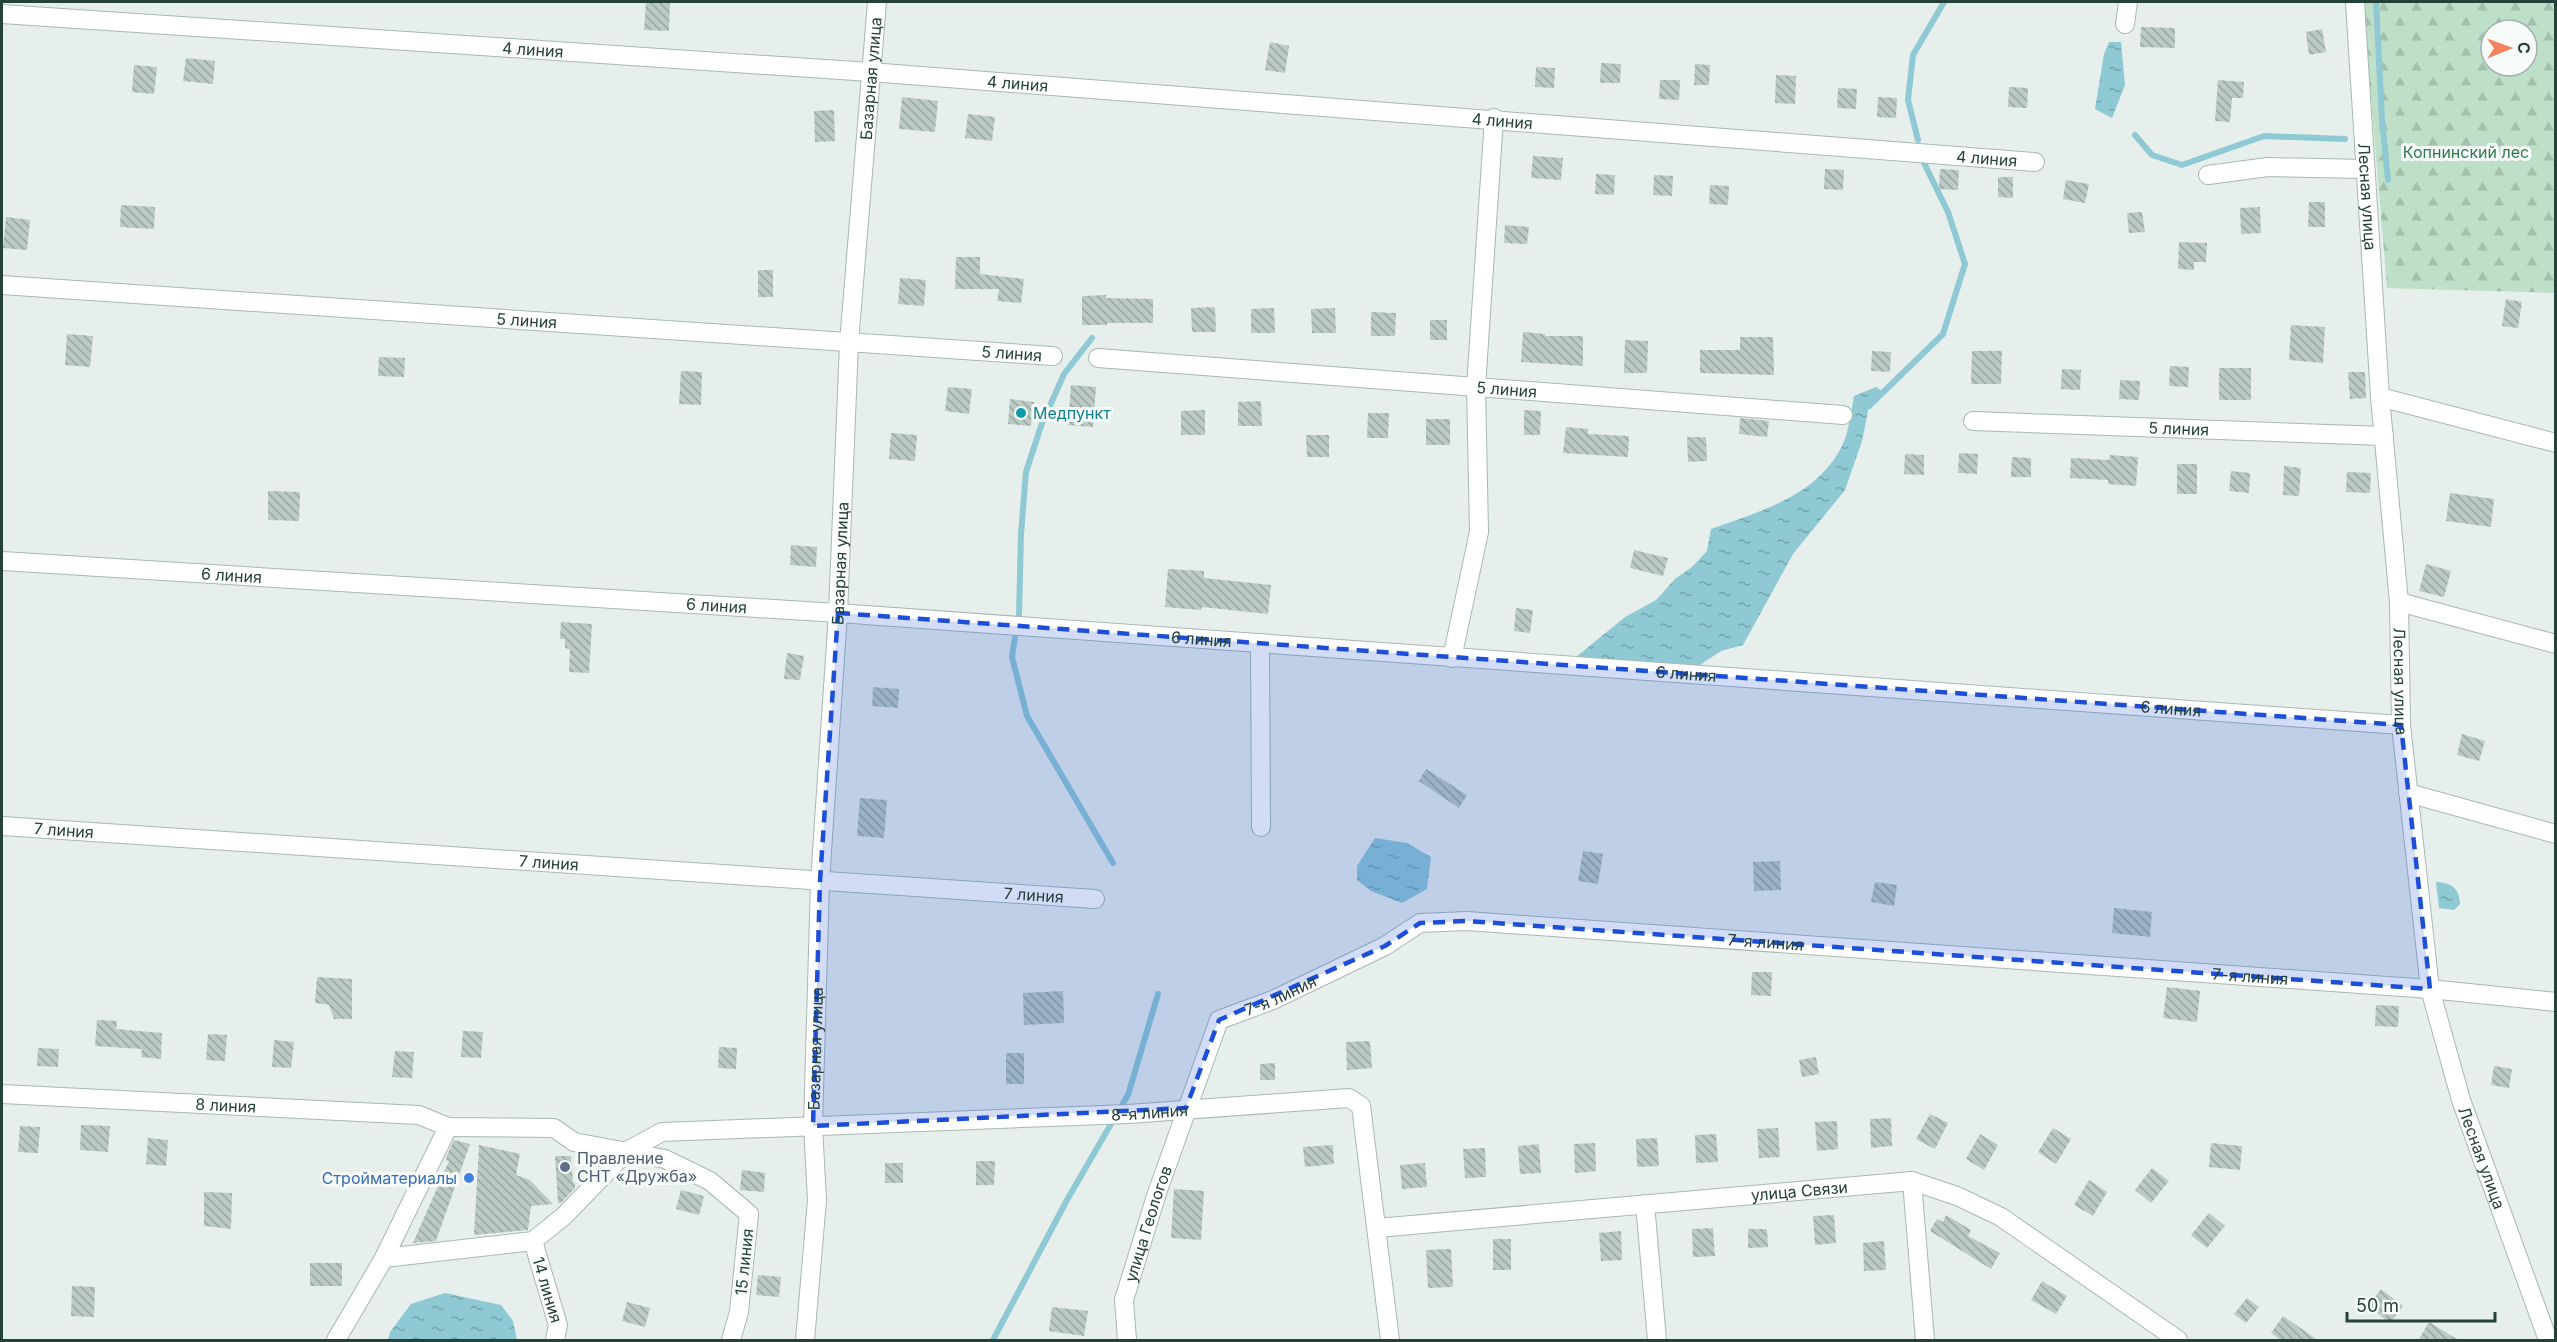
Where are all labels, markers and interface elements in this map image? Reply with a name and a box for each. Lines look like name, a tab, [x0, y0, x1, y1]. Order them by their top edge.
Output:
street label: Базарная улица	[856, 16, 886, 141]
north arrow	[2479, 18, 2539, 78]
street label: 4 линия	[502, 37, 564, 61]
text: С	[2514, 42, 2534, 54]
street label: 4 линия	[986, 71, 1049, 96]
street label: 4 линия	[1471, 109, 1534, 133]
street label: Лесная улица	[2354, 142, 2381, 251]
park label: Копнинский лес	[2403, 142, 2529, 162]
street label: 4 линия	[1955, 146, 2018, 171]
street label: 5 линия	[496, 308, 558, 332]
street label: 5 линия	[981, 341, 1043, 365]
street label: 5 линия	[1476, 377, 1538, 402]
place label: Медпункт	[1033, 403, 1111, 423]
marker: Медпункт	[1014, 406, 1028, 420]
street label: 5 линия	[2148, 417, 2210, 440]
street label: Базарная улица	[827, 501, 853, 626]
street label: 6 линия	[201, 563, 263, 587]
street label: 6 линия	[686, 594, 748, 617]
street label: 6 линия	[1170, 627, 1233, 651]
street label: Лесная улица	[2389, 627, 2412, 736]
street label: 6 линия	[1655, 662, 1717, 686]
street label: 6 линия	[2140, 696, 2202, 721]
street label: 7 линия	[33, 818, 94, 842]
street label: 7 линия	[518, 851, 579, 874]
street label: 7 линия	[1003, 883, 1064, 907]
street label: 7-я линия	[1727, 929, 1804, 955]
street label: 7-я линия	[2212, 964, 2289, 989]
street label: 7-я линия	[1242, 971, 1319, 1020]
street label: Базарная улица	[803, 987, 827, 1111]
street label: 8 линия	[195, 1094, 257, 1117]
street label: 8-я линия	[1111, 1100, 1189, 1125]
street label: Лесная улица	[2454, 1104, 2510, 1212]
place label: Правление СНТ «Дружба»	[577, 1148, 697, 1186]
marker: Правление СНТ «Дружба»	[558, 1160, 572, 1174]
street label: улица Геологов	[1120, 1163, 1176, 1284]
place label: Стройматериалы	[322, 1168, 457, 1188]
marker: Стройматериалы	[462, 1171, 476, 1185]
street label: улица Связи	[1750, 1177, 1849, 1205]
street label: 15 линия	[731, 1228, 757, 1296]
street label: 14 линия	[528, 1255, 567, 1325]
scale bar	[2347, 1285, 2496, 1323]
text: 50 m	[2356, 1295, 2399, 1316]

